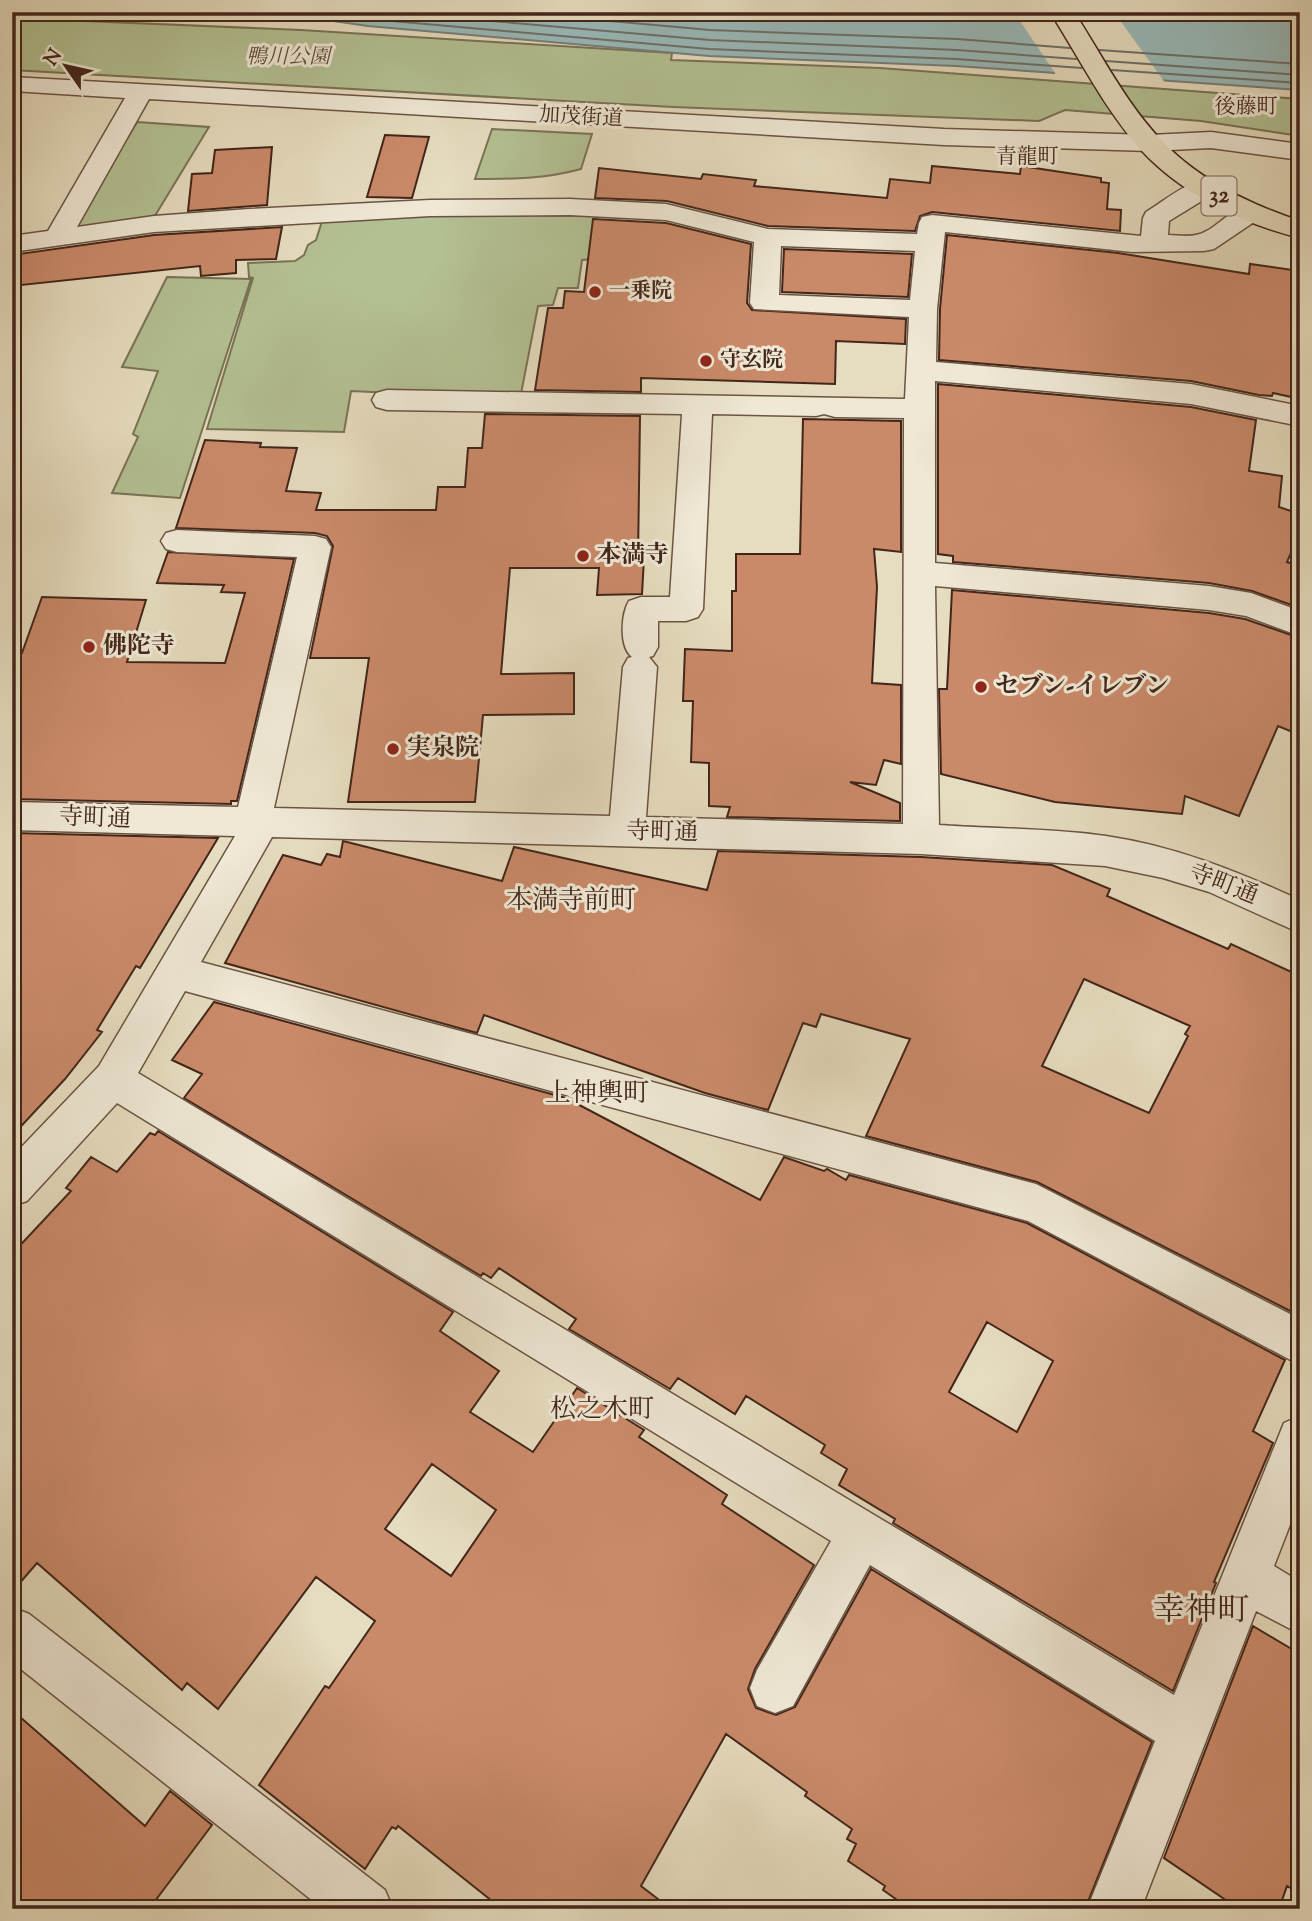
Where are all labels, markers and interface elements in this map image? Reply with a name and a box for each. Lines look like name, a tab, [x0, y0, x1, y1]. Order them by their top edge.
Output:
north arrow	[32, 32, 102, 102]
park label: 鴨川公園	[246, 43, 333, 73]
text: N	[39, 44, 69, 72]
district label: 後藤町	[1215, 93, 1278, 123]
street label: 加茂街道	[538, 101, 624, 135]
district label: 青龍町	[996, 143, 1059, 173]
road number: 32	[1202, 176, 1236, 216]
place label: 一乗院	[609, 277, 672, 307]
marker: 一乗院	[587, 284, 603, 300]
place label: 守玄院	[720, 346, 783, 376]
marker: 守玄院	[698, 353, 714, 369]
place label: 本満寺	[597, 539, 669, 573]
marker: 本満寺	[575, 548, 591, 564]
place label: 佛陀寺	[103, 630, 175, 664]
marker: 佛陀寺	[81, 639, 97, 655]
place label: セブン-イレブン	[995, 670, 1169, 704]
marker: セブン-イレブン	[973, 679, 989, 695]
place label: 実泉院	[407, 732, 479, 766]
marker: 実泉院	[385, 741, 401, 757]
street label: 寺町通	[58, 801, 132, 837]
street label: 寺町通	[626, 815, 698, 851]
street label: 寺町通	[1183, 856, 1263, 914]
district label: 本満寺前町	[506, 883, 636, 920]
district label: 上神輿町	[545, 1076, 649, 1113]
district label: 松之木町	[550, 1392, 654, 1429]
district label: 幸神町	[1153, 1589, 1249, 1635]

